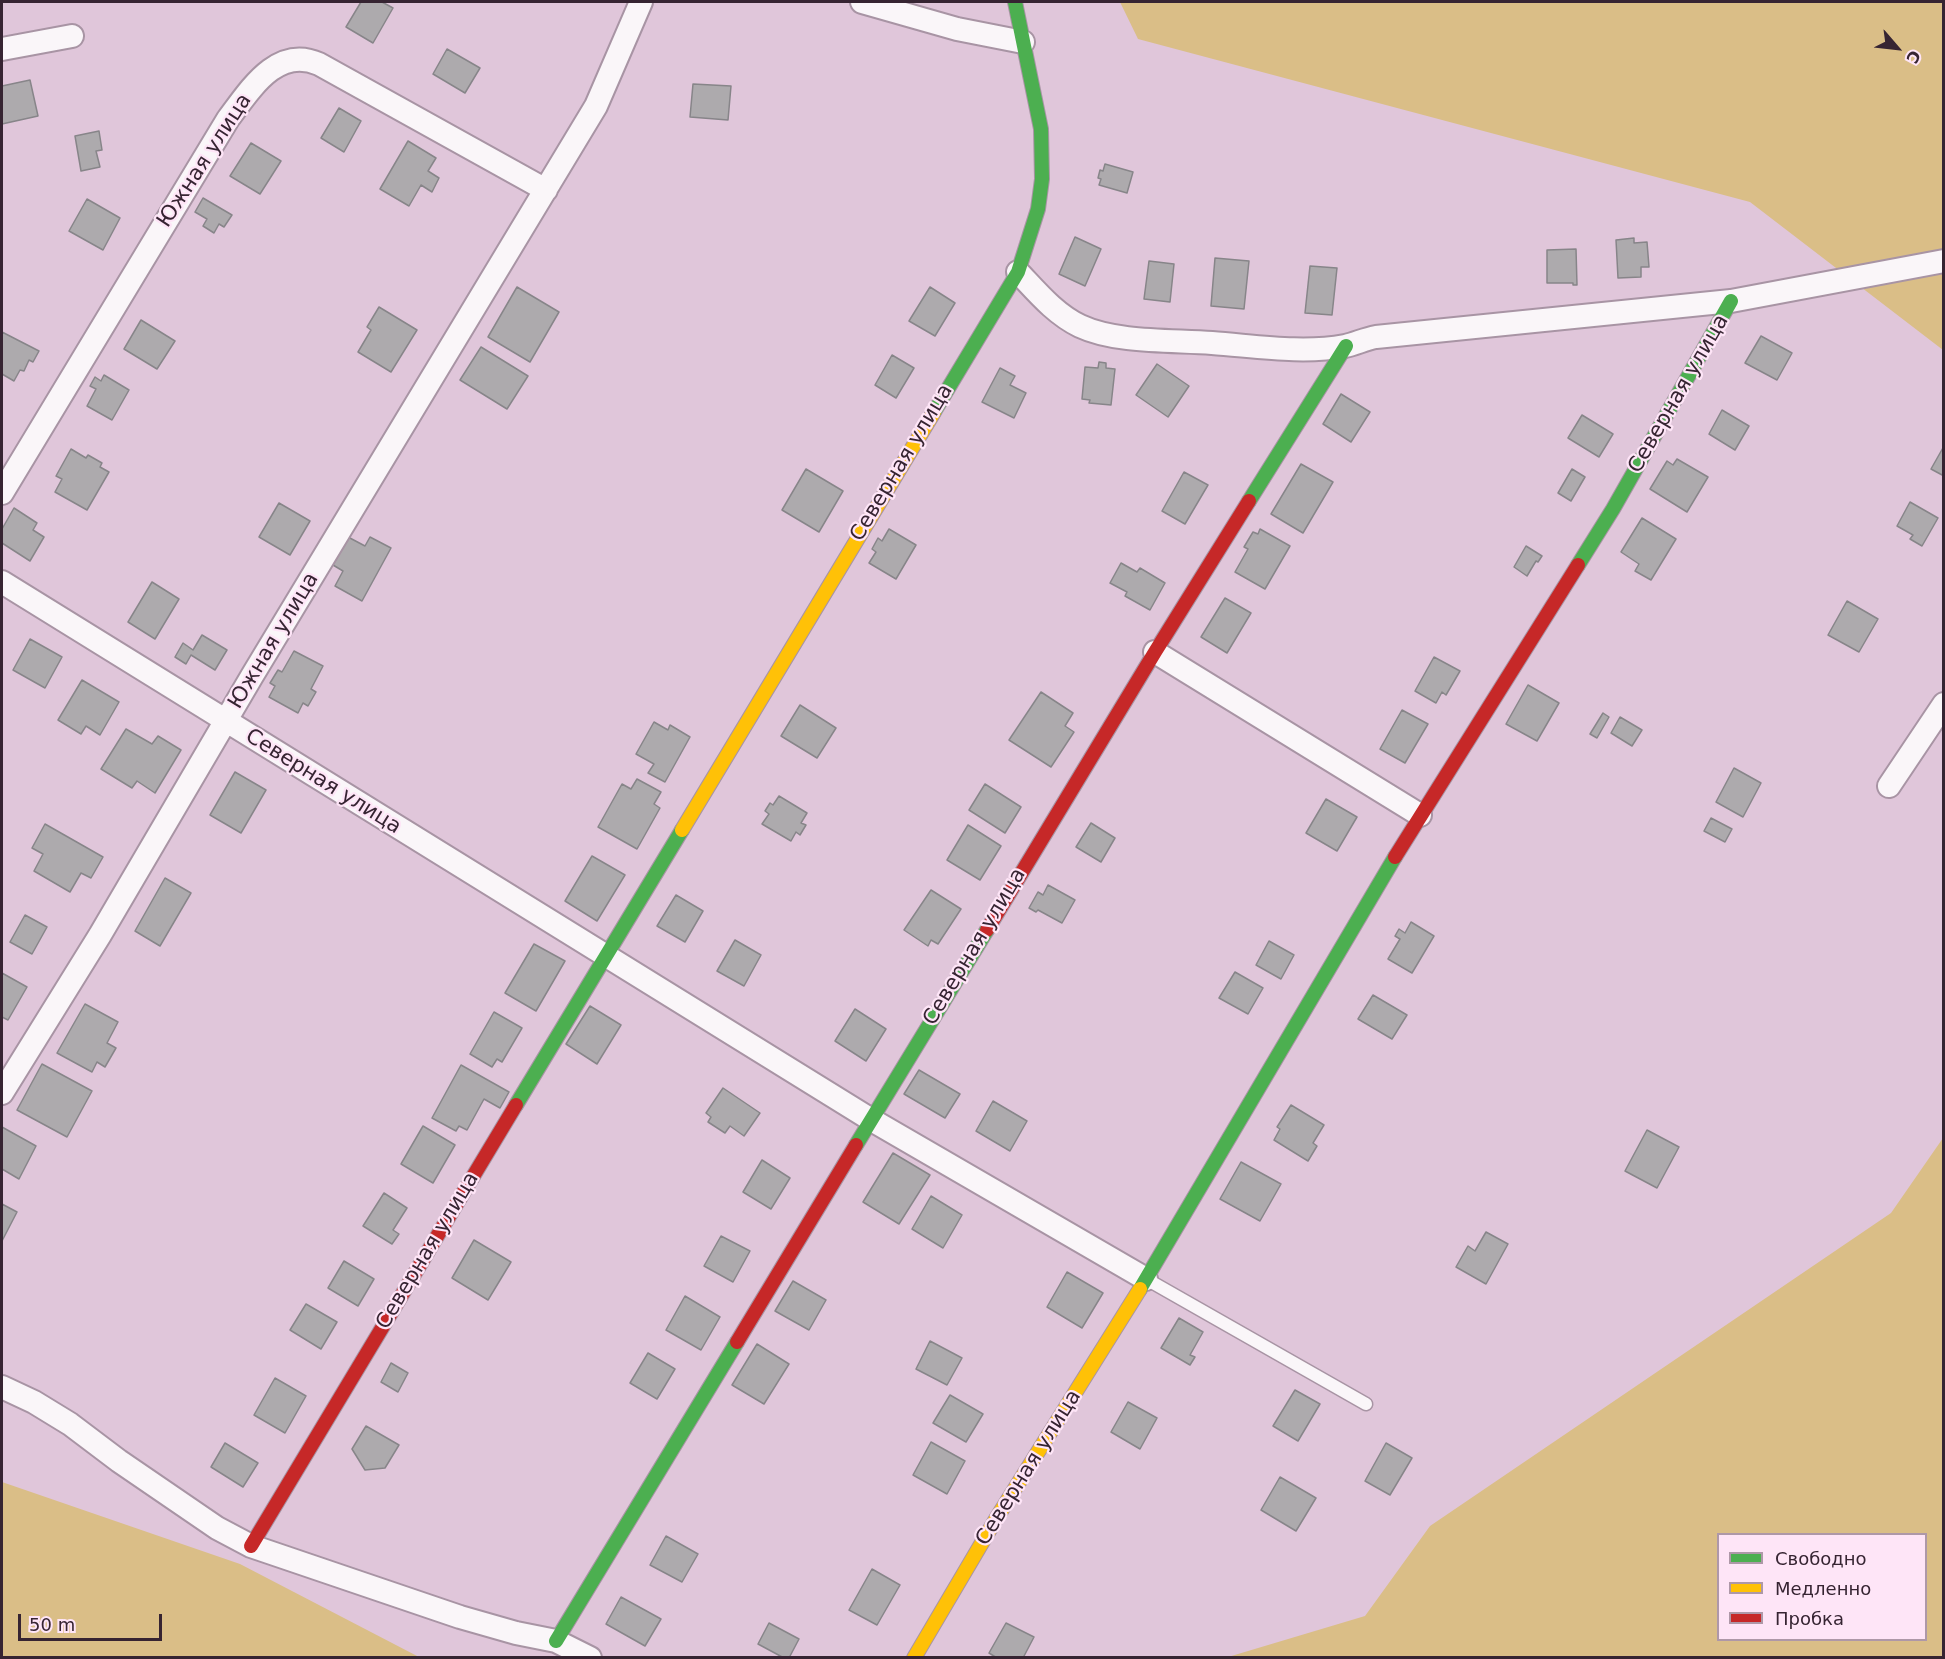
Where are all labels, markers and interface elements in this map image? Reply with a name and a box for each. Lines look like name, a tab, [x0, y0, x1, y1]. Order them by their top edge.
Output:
north arrow	[1867, 18, 1927, 78]
text: С	[1902, 47, 1924, 66]
street label: Южная улица	[152, 89, 258, 233]
street label: Северная улица	[1623, 310, 1735, 478]
street label: Северная улица	[845, 380, 959, 546]
street label: Южная улица	[224, 568, 324, 714]
street label: Северная улица	[241, 724, 405, 840]
street label: Северная улица	[918, 864, 1032, 1030]
street label: Северная улица	[371, 1168, 485, 1334]
street label: Северная улица	[971, 1386, 1087, 1550]
legend	[1717, 1533, 1927, 1641]
text: Свободно	[1775, 1548, 1867, 1569]
text: Медленно	[1775, 1578, 1871, 1599]
scale bar	[21, 1602, 165, 1640]
text: Пробка	[1775, 1608, 1844, 1629]
text: 50 m	[29, 1614, 75, 1635]

